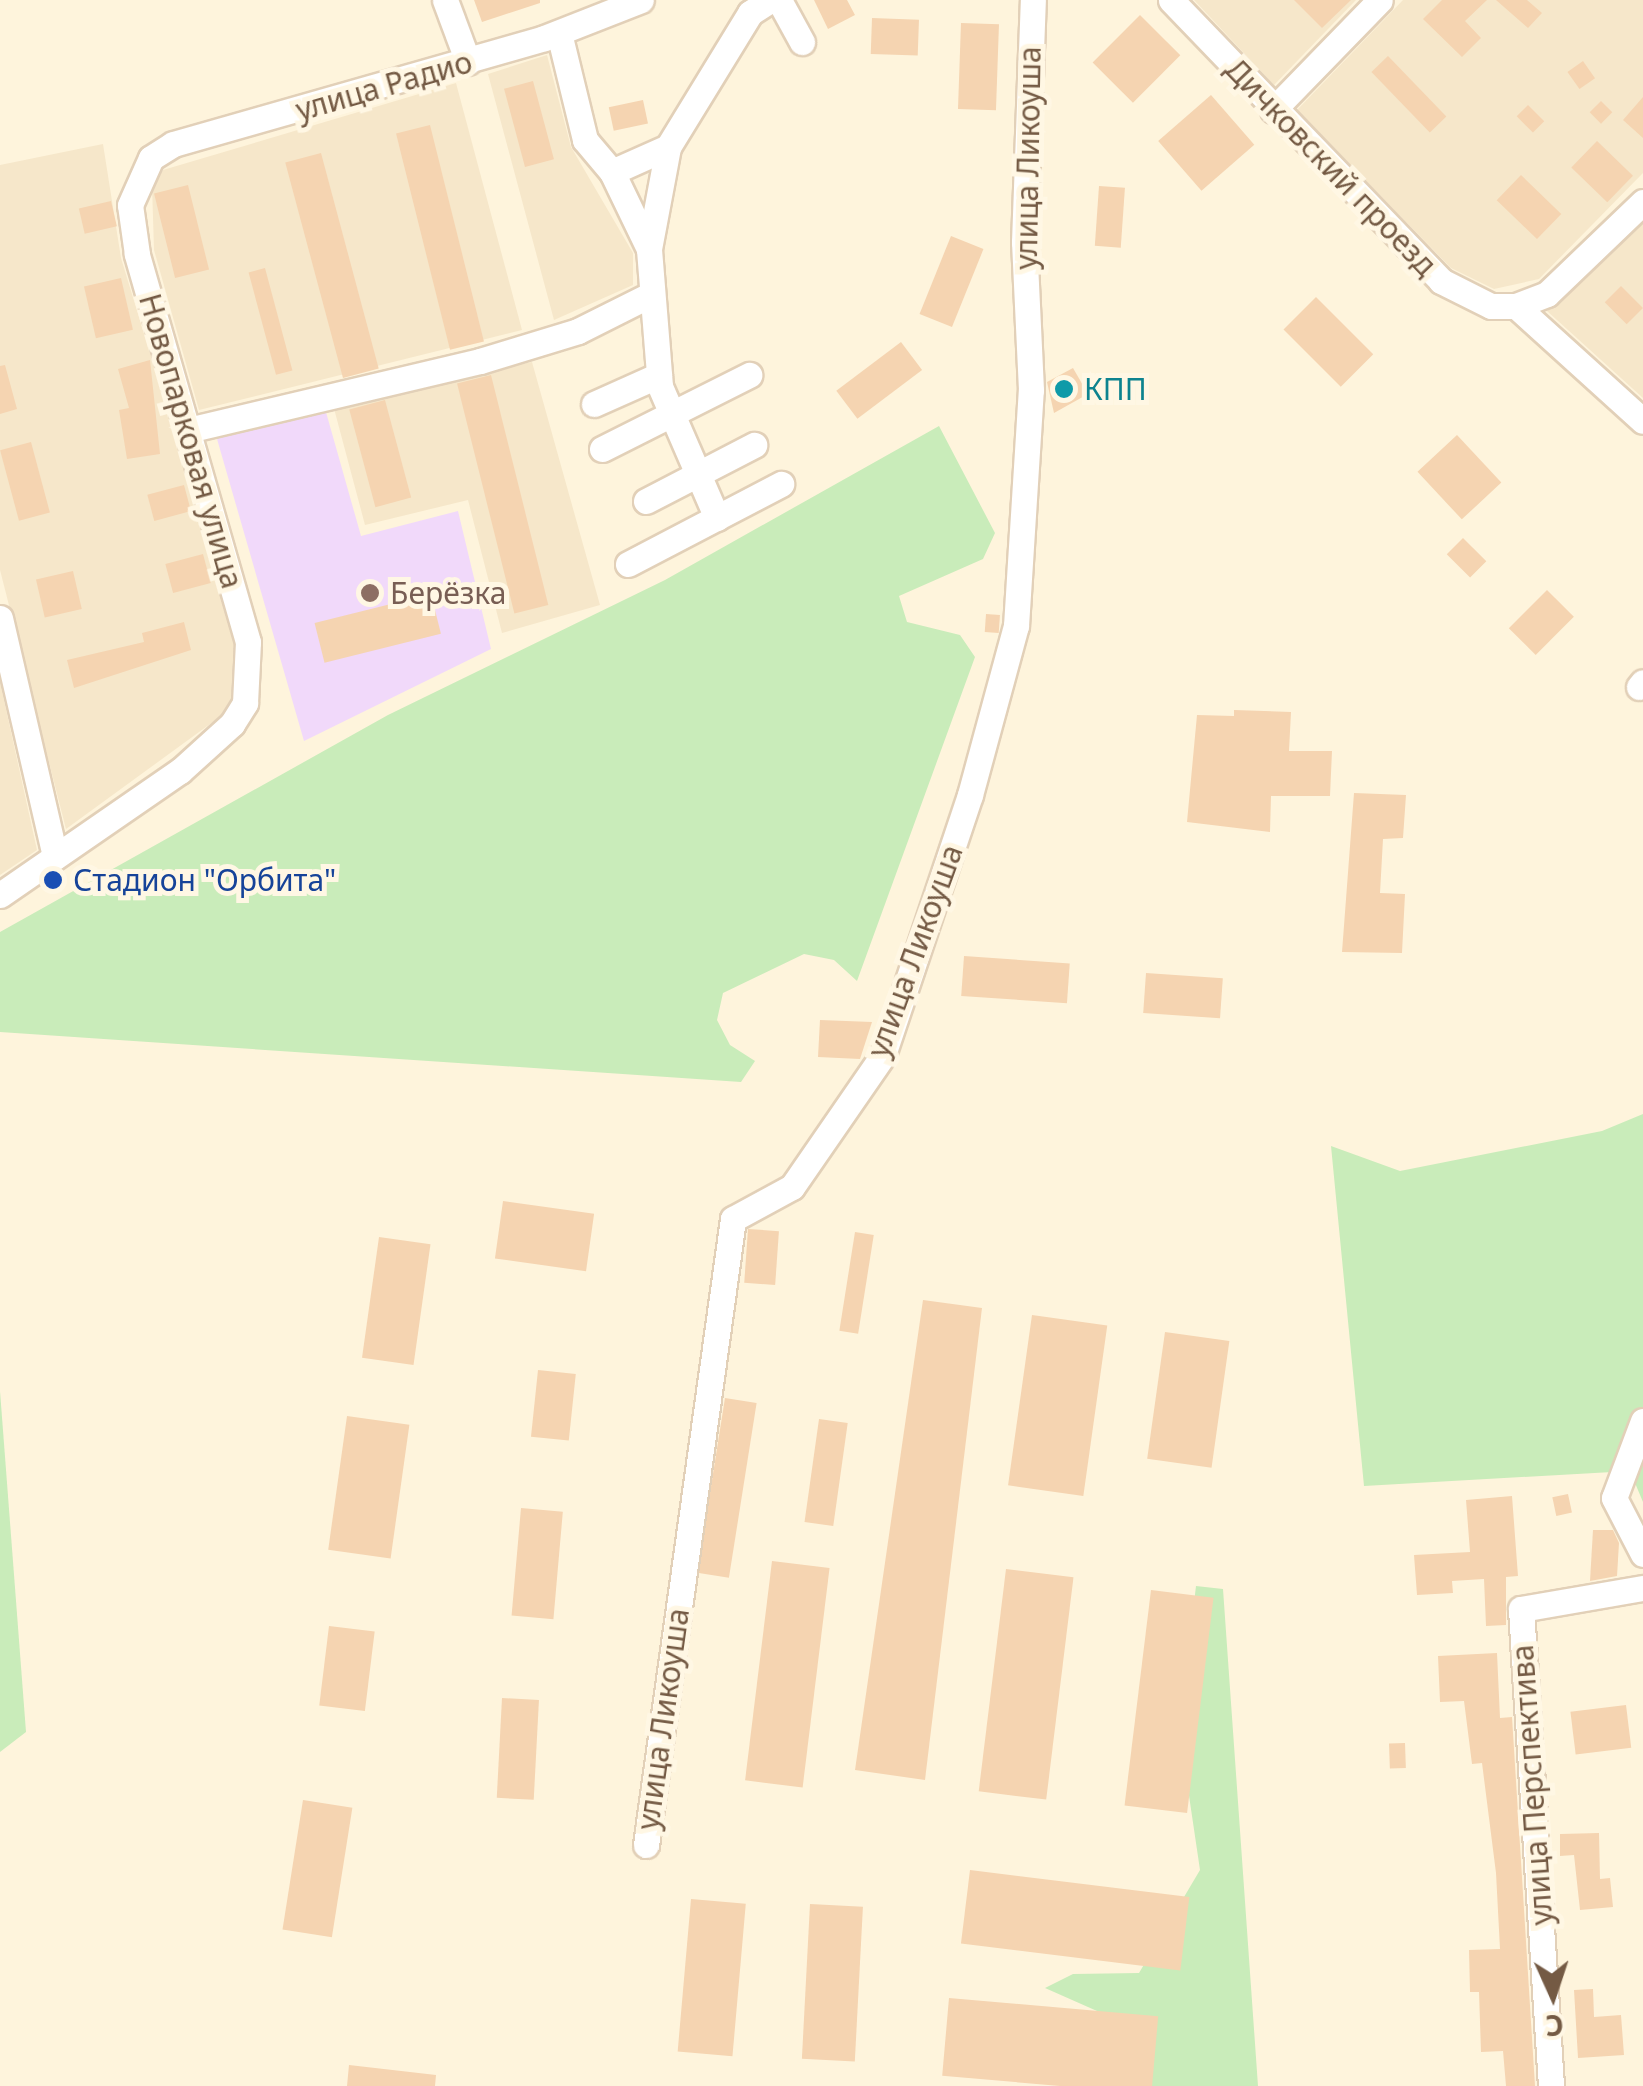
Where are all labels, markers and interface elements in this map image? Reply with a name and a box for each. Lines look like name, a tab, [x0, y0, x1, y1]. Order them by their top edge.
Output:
street label: улица Радио	[292, 44, 476, 128]
street label: улица Ликоуша	[1008, 46, 1048, 270]
street label: Дичковский проезд	[1218, 51, 1444, 283]
street label: Новопарковая улица	[132, 290, 250, 592]
place label: КПП	[1084, 371, 1147, 407]
marker: КПП	[1053, 378, 1075, 400]
place label: Берёзка	[390, 575, 506, 611]
marker: Берёзка	[359, 582, 381, 604]
street label: улица Ликоуша	[860, 840, 970, 1062]
place label: Стадион "Орбита"	[73, 862, 336, 898]
marker: Стадион "Орбита"	[42, 869, 64, 891]
street label: улица Ликоуша	[630, 1606, 696, 1832]
street label: улица Перспектива	[1504, 1643, 1560, 1927]
north arrow	[1503, 1946, 1603, 2046]
text: С	[1545, 2007, 1565, 2045]

